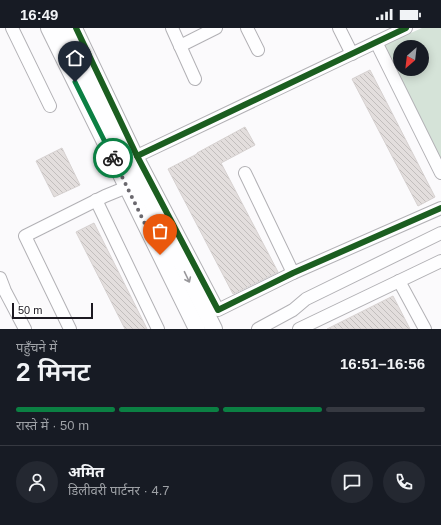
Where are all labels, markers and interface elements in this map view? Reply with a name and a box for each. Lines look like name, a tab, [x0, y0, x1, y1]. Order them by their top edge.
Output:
text: 16:49	[20, 6, 58, 23]
north arrow	[393, 40, 429, 76]
map controls	[393, 40, 429, 76]
pin	[58, 41, 92, 82]
icon: home	[64, 47, 86, 69]
courier	[93, 138, 133, 178]
icon: bike	[102, 147, 124, 169]
pin	[143, 214, 177, 255]
icon: bag	[149, 220, 171, 242]
one-way arrow	[184, 270, 191, 282]
scale bar	[12, 301, 93, 320]
text: 50 m	[18, 304, 42, 316]
text: पहुँचने में	[16, 340, 57, 355]
text: 16:51–16:56	[340, 355, 425, 372]
text: 2 मिनट	[16, 357, 90, 387]
text: रास्ते में · 50 m	[16, 418, 89, 433]
button: person	[16, 461, 58, 503]
button: chat	[331, 461, 373, 503]
button: phone	[383, 461, 425, 503]
text: अमित	[68, 463, 104, 480]
text: डिलीवरी पार्टनर · 4.7	[68, 483, 170, 498]

